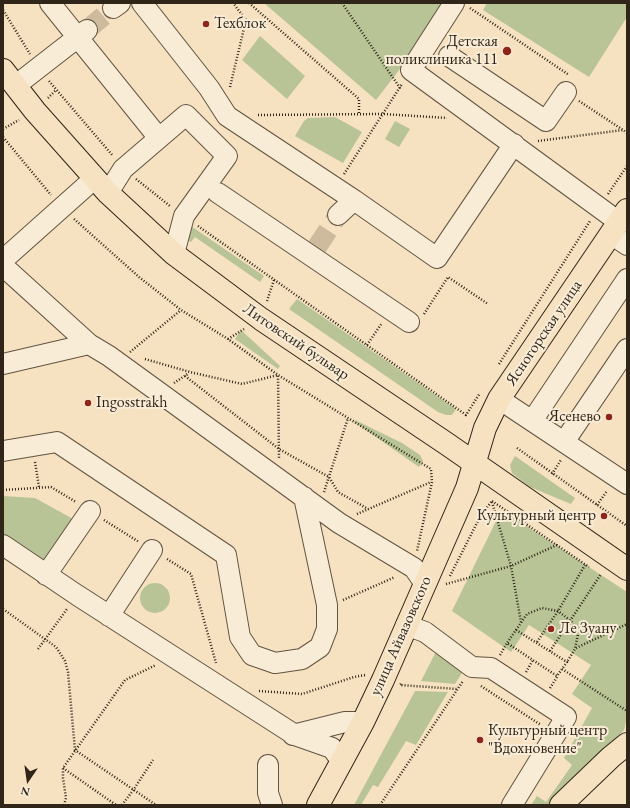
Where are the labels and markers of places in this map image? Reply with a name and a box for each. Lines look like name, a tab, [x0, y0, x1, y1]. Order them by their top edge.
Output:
place label: Техблок	[214, 14, 266, 34]
marker: Техблок	[201, 19, 211, 29]
place label: Детская поликлиника 111	[386, 32, 498, 70]
marker: Детская поликлиника 111	[501, 45, 513, 57]
place label: Ingosstrakh	[96, 393, 168, 413]
marker: Ingosstrakh	[83, 398, 93, 408]
place label: Ясенево	[549, 407, 601, 427]
marker: Ясенево	[604, 412, 614, 422]
place label: Культурный центр	[477, 506, 596, 526]
marker: Культурный центр	[599, 511, 609, 521]
place label: Ле Зуану	[559, 619, 616, 639]
marker: Ле Зуану	[546, 624, 556, 634]
place label: Культурный центр "Вдохновение"	[488, 721, 607, 759]
marker: Культурный центр "Вдохновение"	[475, 735, 485, 745]

